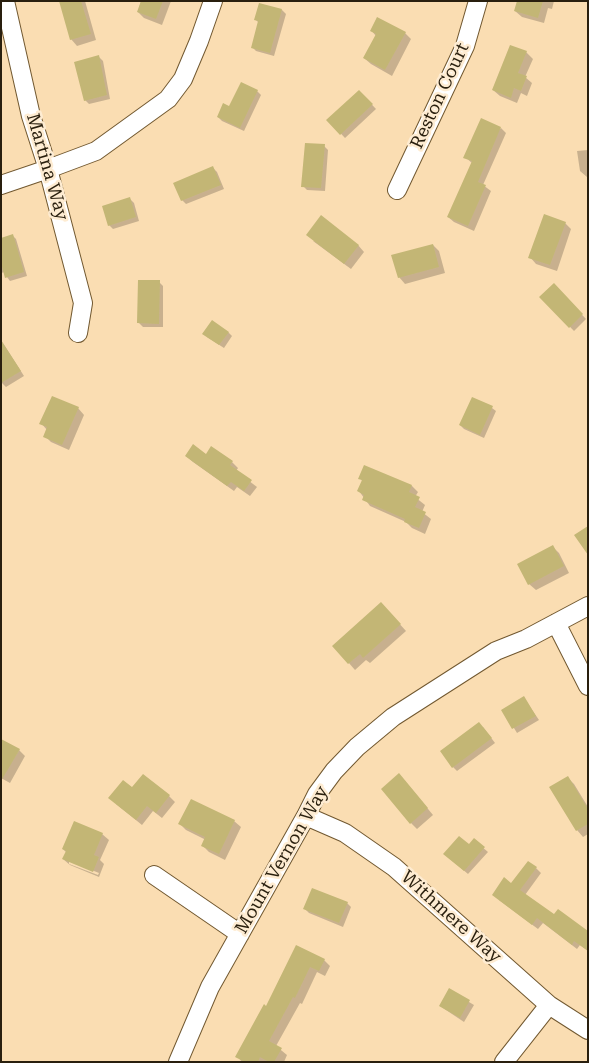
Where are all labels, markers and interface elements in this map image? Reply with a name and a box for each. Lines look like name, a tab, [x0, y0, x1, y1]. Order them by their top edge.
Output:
street label: Reston Court	[406, 40, 474, 152]
street label: Martina Way	[21, 111, 73, 223]
street label: Mount Vernon Way	[231, 782, 333, 938]
street label: Withmere Way	[396, 866, 506, 968]

